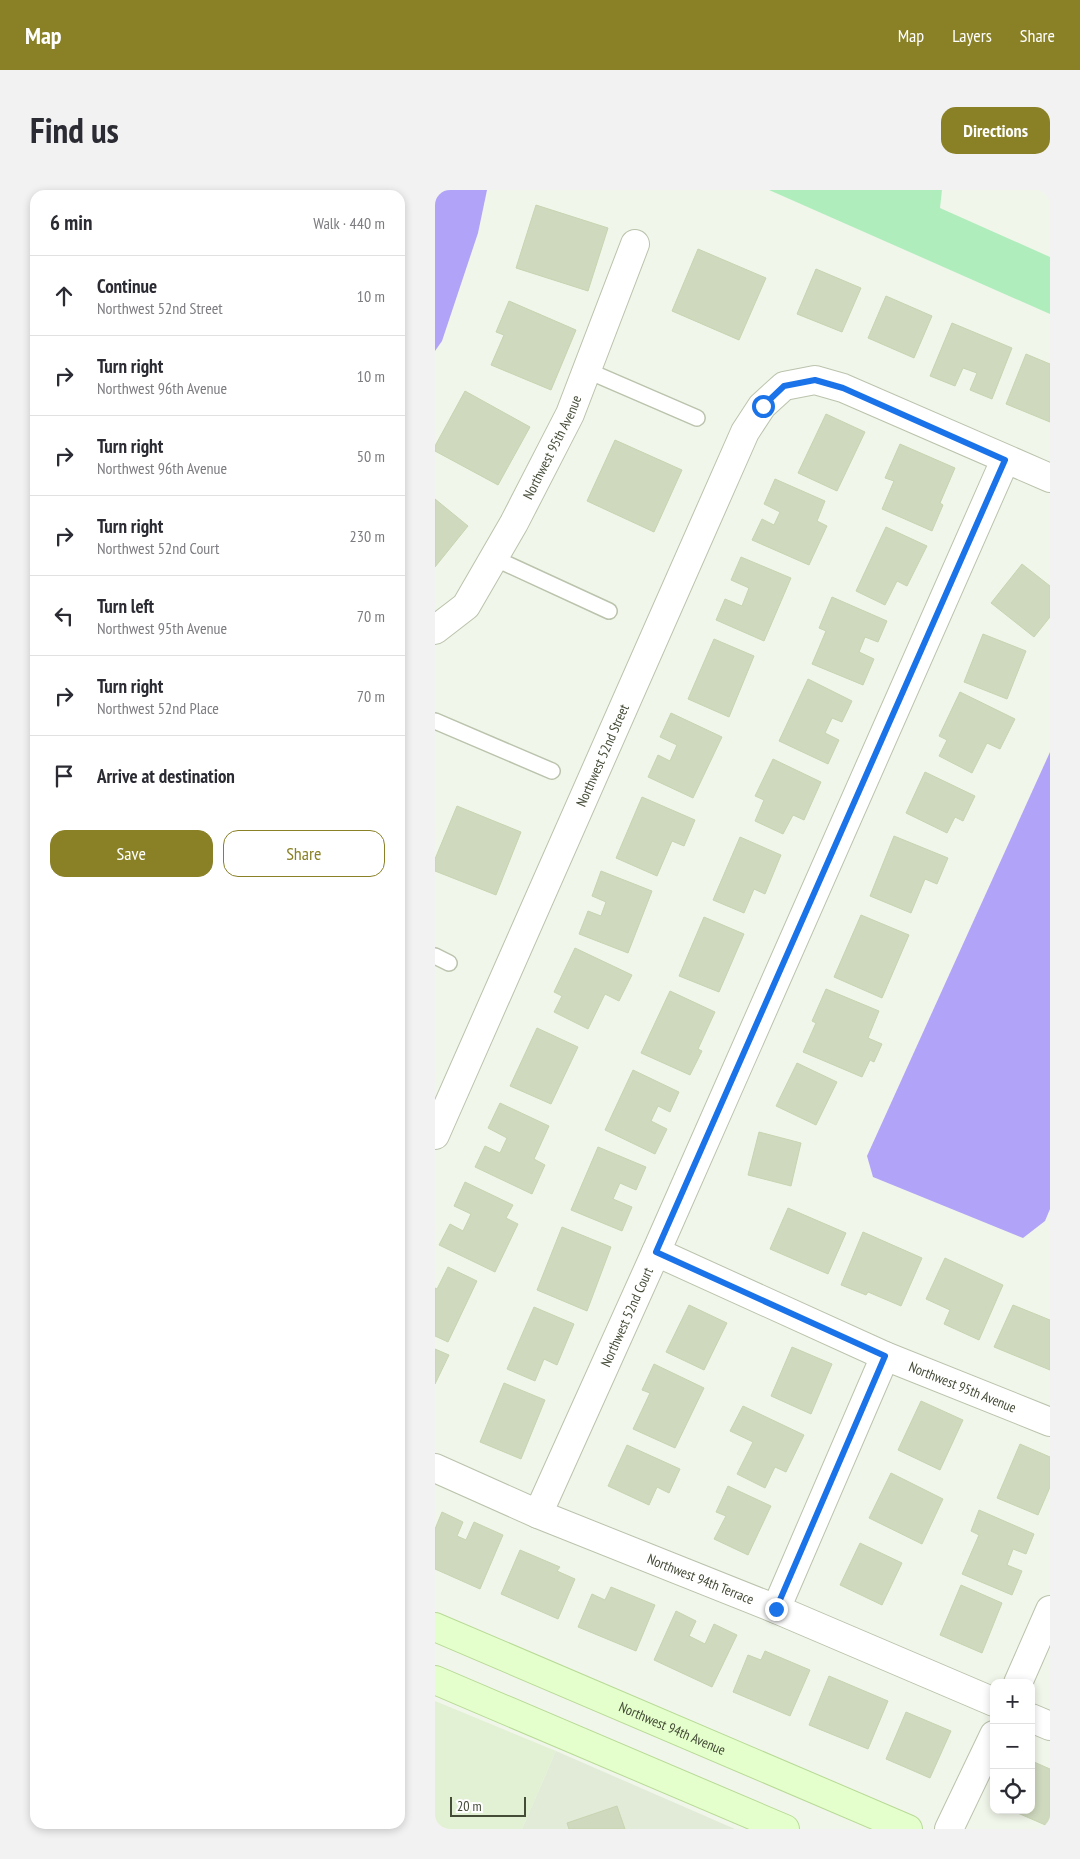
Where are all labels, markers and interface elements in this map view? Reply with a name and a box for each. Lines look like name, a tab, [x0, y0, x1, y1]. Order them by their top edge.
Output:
text: Map	[25, 20, 62, 51]
text: Map	[898, 24, 924, 47]
text: Layers	[952, 24, 992, 47]
text: Share	[1020, 24, 1055, 47]
text: Find us	[30, 107, 119, 153]
button: Directions	[941, 107, 1050, 154]
text: 6 min	[50, 209, 92, 236]
text: Walk · 440 m	[313, 213, 385, 233]
text: Continue	[97, 274, 157, 298]
icon: ahead	[50, 282, 78, 310]
text: 10 m	[357, 286, 385, 306]
text: Northwest 52nd Street	[97, 298, 223, 318]
text: Turn right	[97, 354, 163, 378]
icon: right	[50, 362, 78, 390]
text: 10 m	[357, 366, 385, 386]
text: Northwest 96th Avenue	[97, 378, 227, 398]
street label: Northwest 95th Avenue	[519, 392, 585, 502]
route start	[752, 395, 775, 418]
text: Turn right	[97, 434, 163, 458]
icon: right	[50, 442, 78, 470]
text: 50 m	[357, 446, 385, 466]
text: Northwest 96th Avenue	[97, 458, 227, 478]
text: Turn right	[97, 514, 163, 538]
icon: right	[50, 522, 78, 550]
text: 230 m	[350, 526, 385, 546]
text: Northwest 52nd Court	[97, 538, 219, 558]
text: Turn left	[97, 594, 154, 618]
icon: left	[50, 602, 78, 630]
text: 70 m	[357, 606, 385, 626]
text: Northwest 95th Avenue	[97, 618, 227, 638]
text: Turn right	[97, 674, 163, 698]
icon: right	[50, 682, 78, 710]
text: 70 m	[357, 686, 385, 706]
text: Northwest 52nd Place	[97, 698, 219, 718]
street label: Northwest 52nd Street	[572, 701, 633, 809]
icon: arrive	[50, 762, 78, 790]
text: Arrive at destination	[97, 764, 235, 788]
button: Save	[50, 830, 213, 877]
button: Share	[223, 830, 385, 877]
street label: Northwest 52nd Court	[596, 1264, 657, 1370]
street label: Northwest 95th Avenue	[906, 1357, 1019, 1417]
street label: Northwest 94th Terrace	[645, 1550, 757, 1608]
route end	[765, 1598, 788, 1621]
map controls	[990, 1679, 1035, 1814]
button: +	[990, 1679, 1035, 1724]
street label: Northwest 94th Avenue	[616, 1698, 728, 1759]
button: −	[990, 1724, 1035, 1769]
button: locate	[990, 1769, 1035, 1814]
scale bar	[450, 1794, 526, 1817]
text: 20 m	[457, 1797, 482, 1815]

